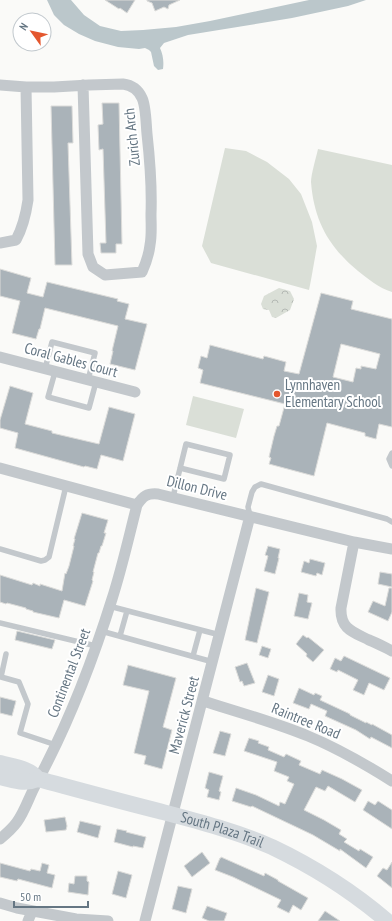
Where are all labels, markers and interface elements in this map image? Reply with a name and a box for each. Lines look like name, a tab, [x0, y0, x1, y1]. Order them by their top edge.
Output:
north arrow	[12, 12, 52, 52]
text: N	[16, 20, 31, 33]
street label: Zurich Arch	[119, 107, 144, 167]
street label: Coral Gables Court	[23, 338, 120, 381]
place label: Lynnhaven Elementary School	[285, 375, 382, 411]
marker: Lynnhaven Elementary School	[272, 389, 282, 399]
street label: Dillon Drive	[165, 471, 229, 504]
street label: Continental Street	[43, 625, 94, 720]
street label: Maverick Street	[164, 674, 203, 756]
street label: Raintree Road	[269, 698, 343, 743]
street label: South Plaza Trail	[179, 807, 267, 852]
scale bar	[14, 883, 88, 909]
text: 50 m	[20, 889, 41, 904]

